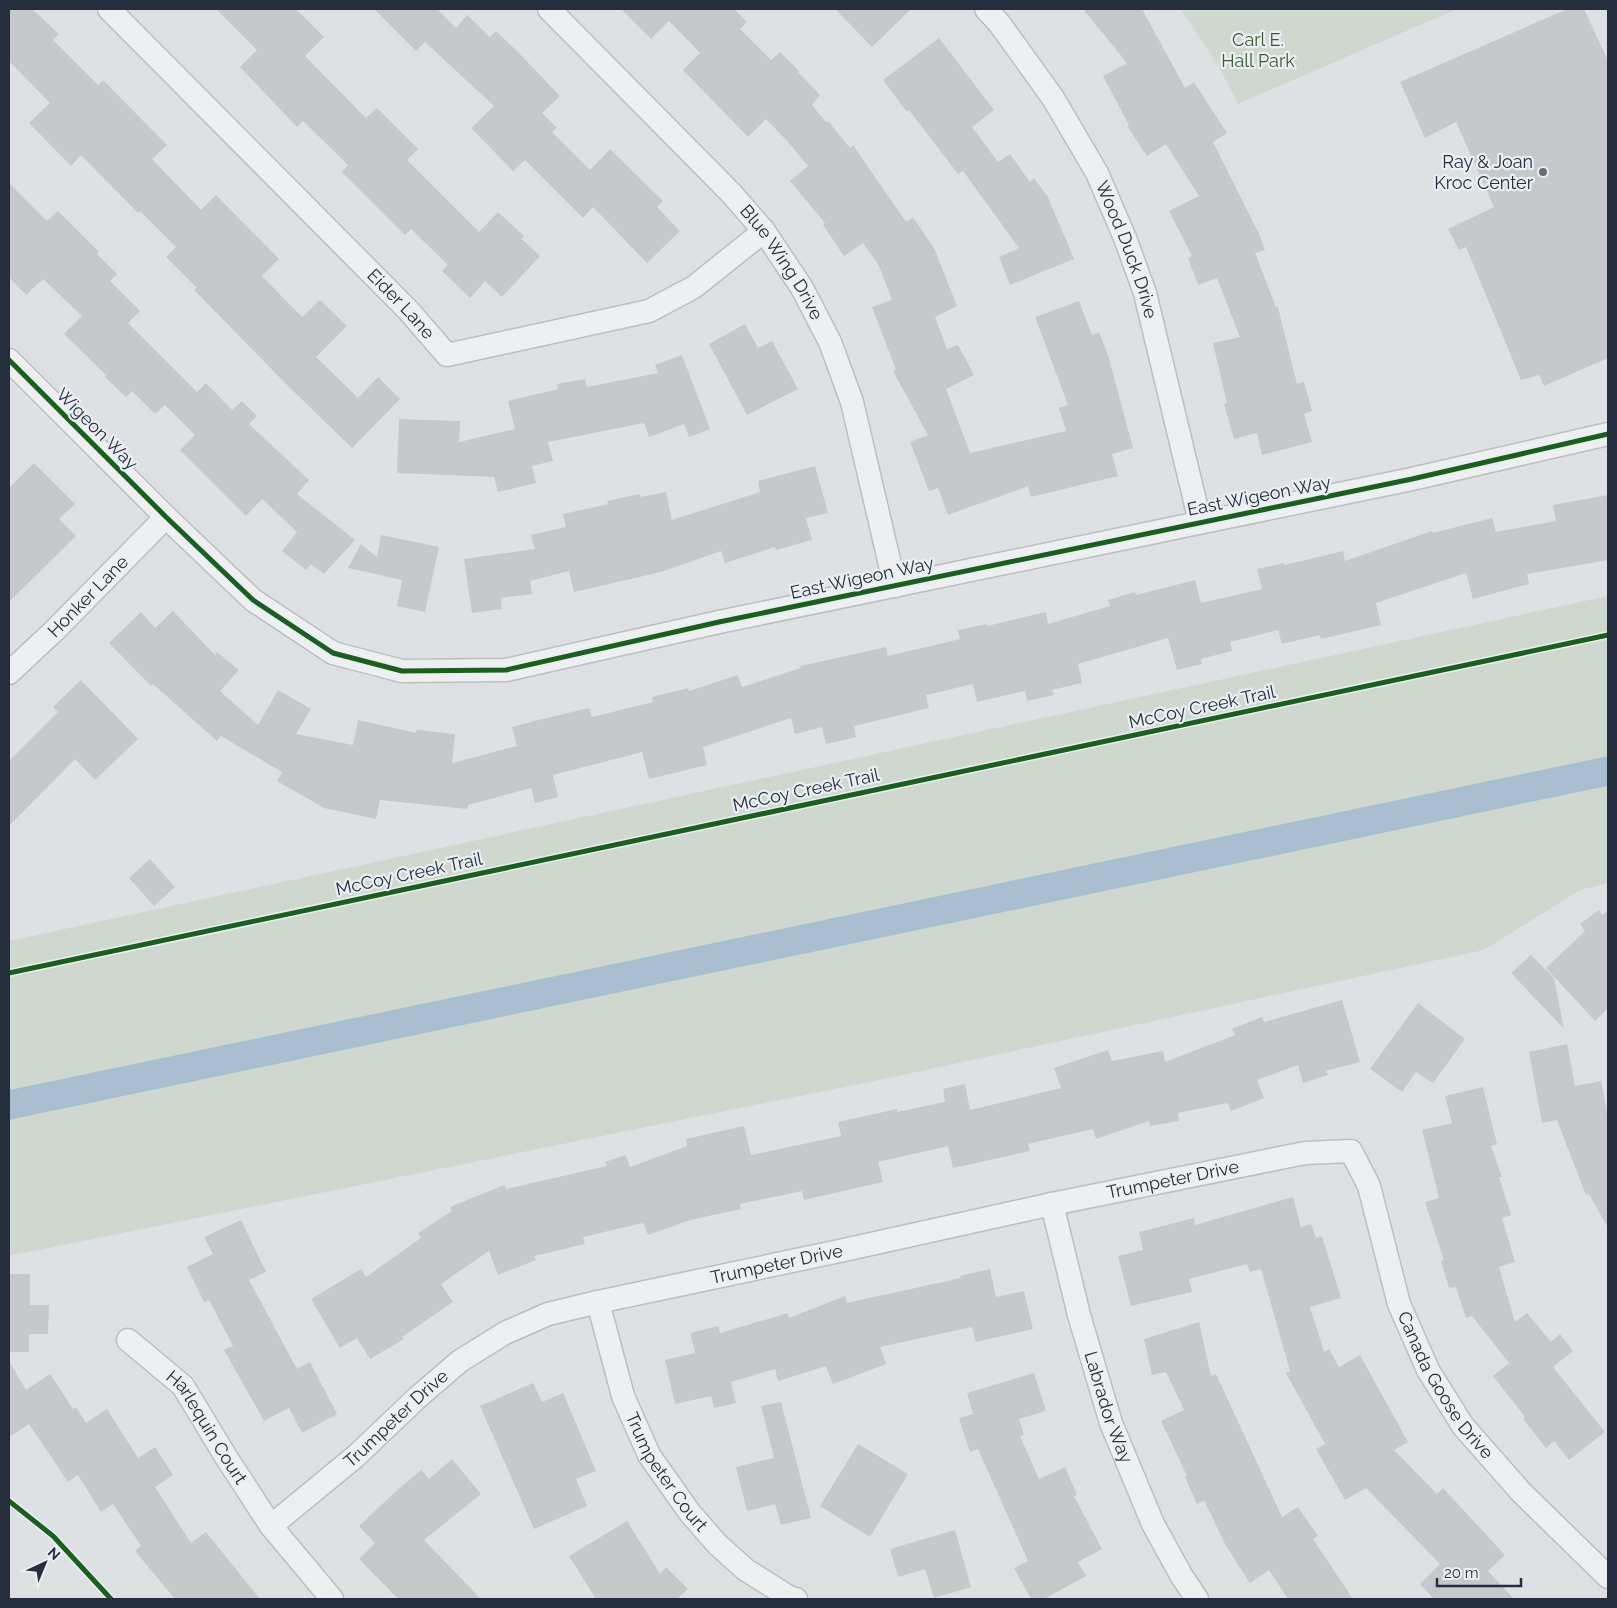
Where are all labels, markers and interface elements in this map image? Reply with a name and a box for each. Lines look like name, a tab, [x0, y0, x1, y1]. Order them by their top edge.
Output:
park label: Carl E. Hall Park	[1221, 29, 1295, 71]
place label: Ray & Joan Kroc Center	[1434, 151, 1534, 193]
marker: Ray & Joan Kroc Center	[1537, 166, 1549, 178]
street label: Wood Duck Drive	[1092, 178, 1162, 321]
street label: Blue Wing Drive	[736, 200, 828, 324]
street label: Eider Lane	[363, 264, 440, 343]
street label: Wigeon Way	[52, 383, 143, 474]
street label: East Wigeon Way	[1185, 471, 1333, 520]
street label: Honker Lane	[43, 551, 132, 641]
street label: East Wigeon Way	[788, 552, 936, 603]
street label: McCoy Creek Trail	[1127, 681, 1277, 732]
street label: McCoy Creek Trail	[731, 764, 881, 815]
street label: McCoy Creek Trail	[334, 848, 484, 899]
street label: Trumpeter Drive	[1105, 1156, 1241, 1203]
street label: Trumpeter Drive	[709, 1239, 845, 1288]
street label: Canada Goose Drive	[1394, 1308, 1498, 1463]
street label: Labrador Way	[1080, 1349, 1138, 1466]
street label: Trumpeter Drive	[339, 1365, 453, 1472]
street label: Harlequin Court	[162, 1366, 252, 1488]
street label: Trumpeter Court	[621, 1409, 712, 1535]
north arrow	[20, 1538, 70, 1588]
text: N	[45, 1544, 63, 1563]
scale bar	[1437, 1556, 1521, 1588]
text: 20 m	[1444, 1564, 1479, 1582]

